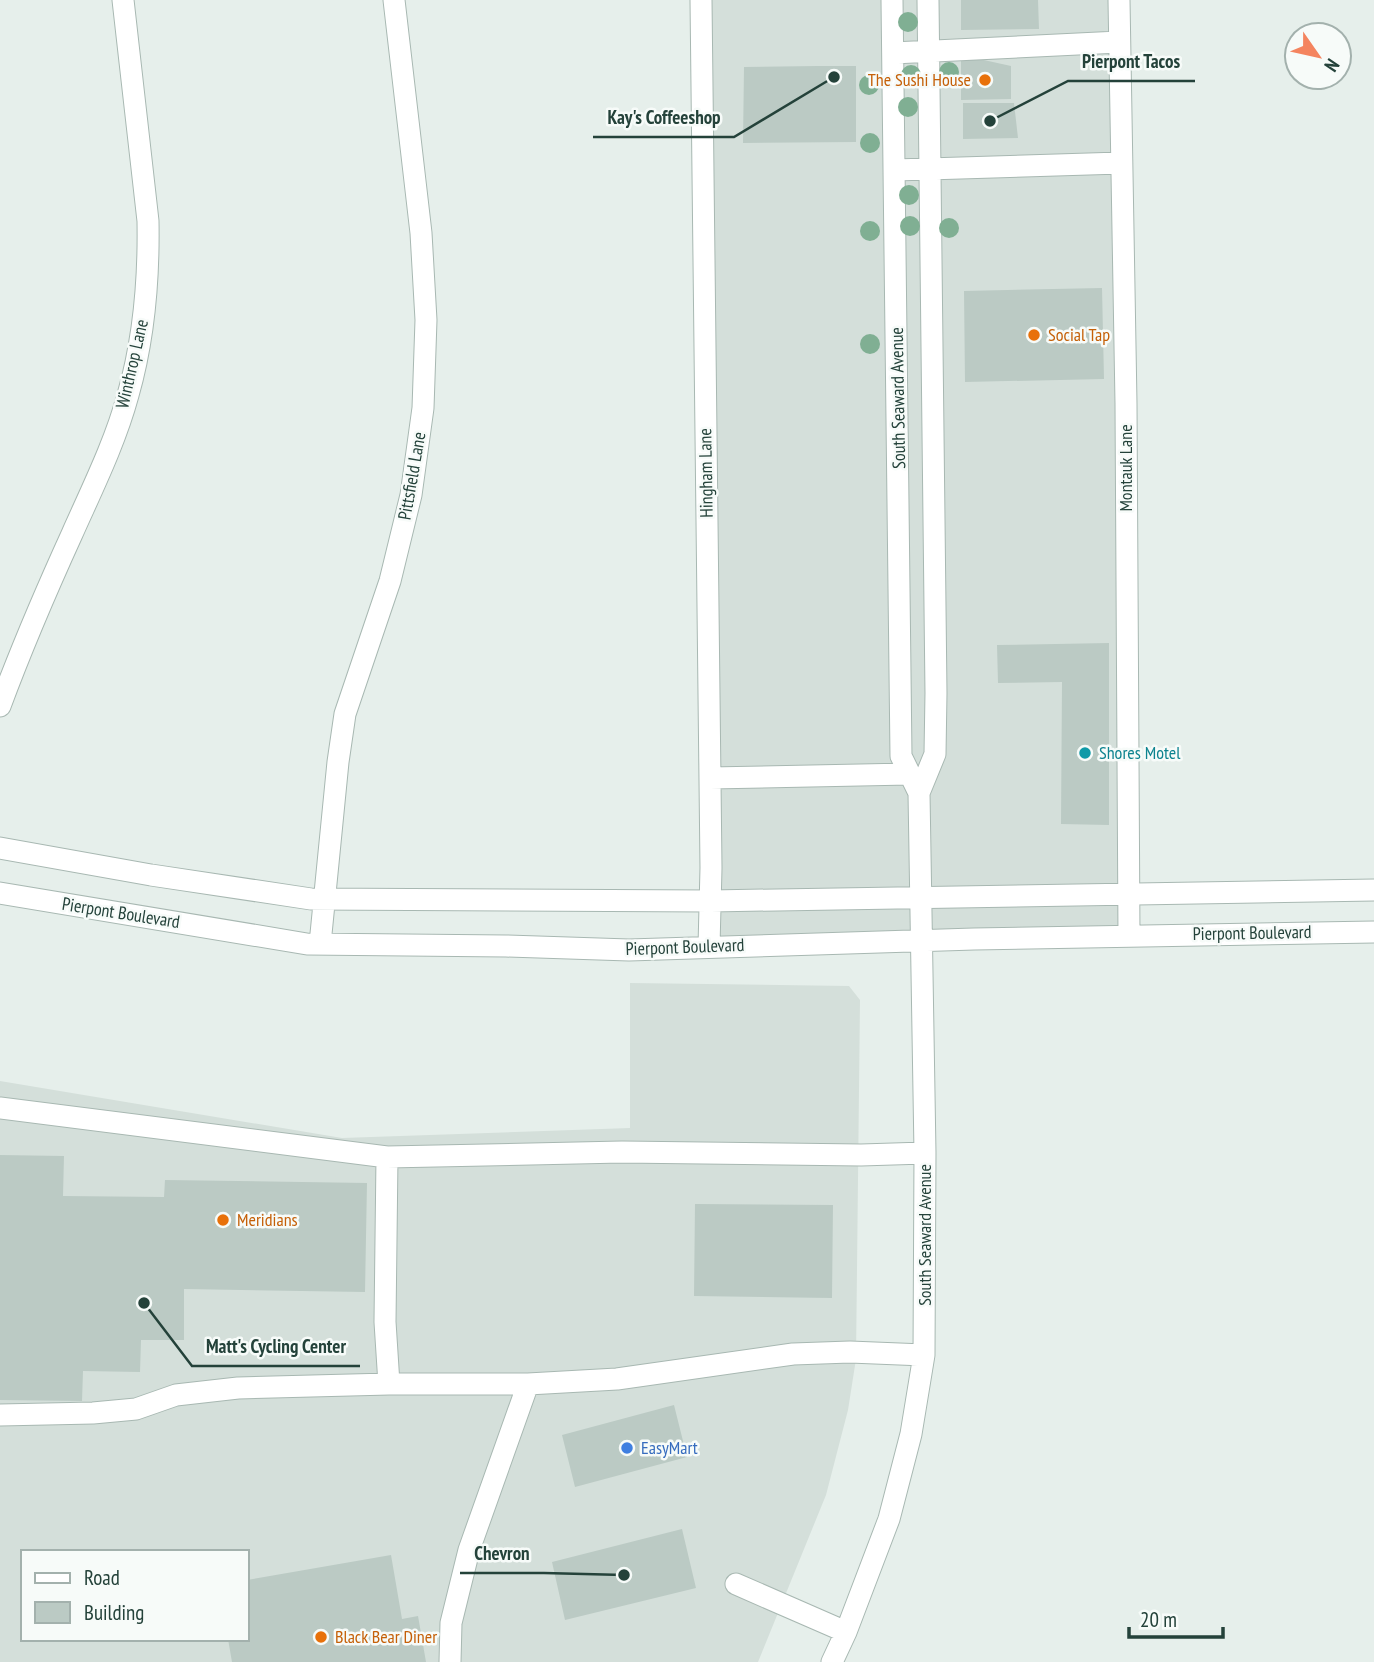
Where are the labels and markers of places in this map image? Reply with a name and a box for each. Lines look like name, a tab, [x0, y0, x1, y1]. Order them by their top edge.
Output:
callout: Pierpont Tacos	[1068, 41, 1195, 81]
place label: The Sushi House	[868, 68, 971, 91]
marker: The Sushi House	[977, 72, 993, 88]
callout: Kay's Coffeeshop	[593, 97, 734, 137]
place label: Social Tap	[1048, 323, 1110, 346]
marker: Social Tap	[1026, 327, 1042, 343]
place label: Shores Motel	[1099, 741, 1181, 764]
marker: Shores Motel	[1077, 745, 1093, 761]
place label: Meridians	[237, 1208, 298, 1231]
marker: Meridians	[215, 1212, 231, 1228]
callout: Matt's Cycling Center	[192, 1326, 360, 1366]
place label: EasyMart	[641, 1436, 698, 1459]
marker: EasyMart	[619, 1440, 635, 1456]
callout: Chevron	[460, 1533, 544, 1573]
place label: Black Bear Diner	[335, 1625, 437, 1648]
marker: Black Bear Diner	[313, 1629, 329, 1645]

